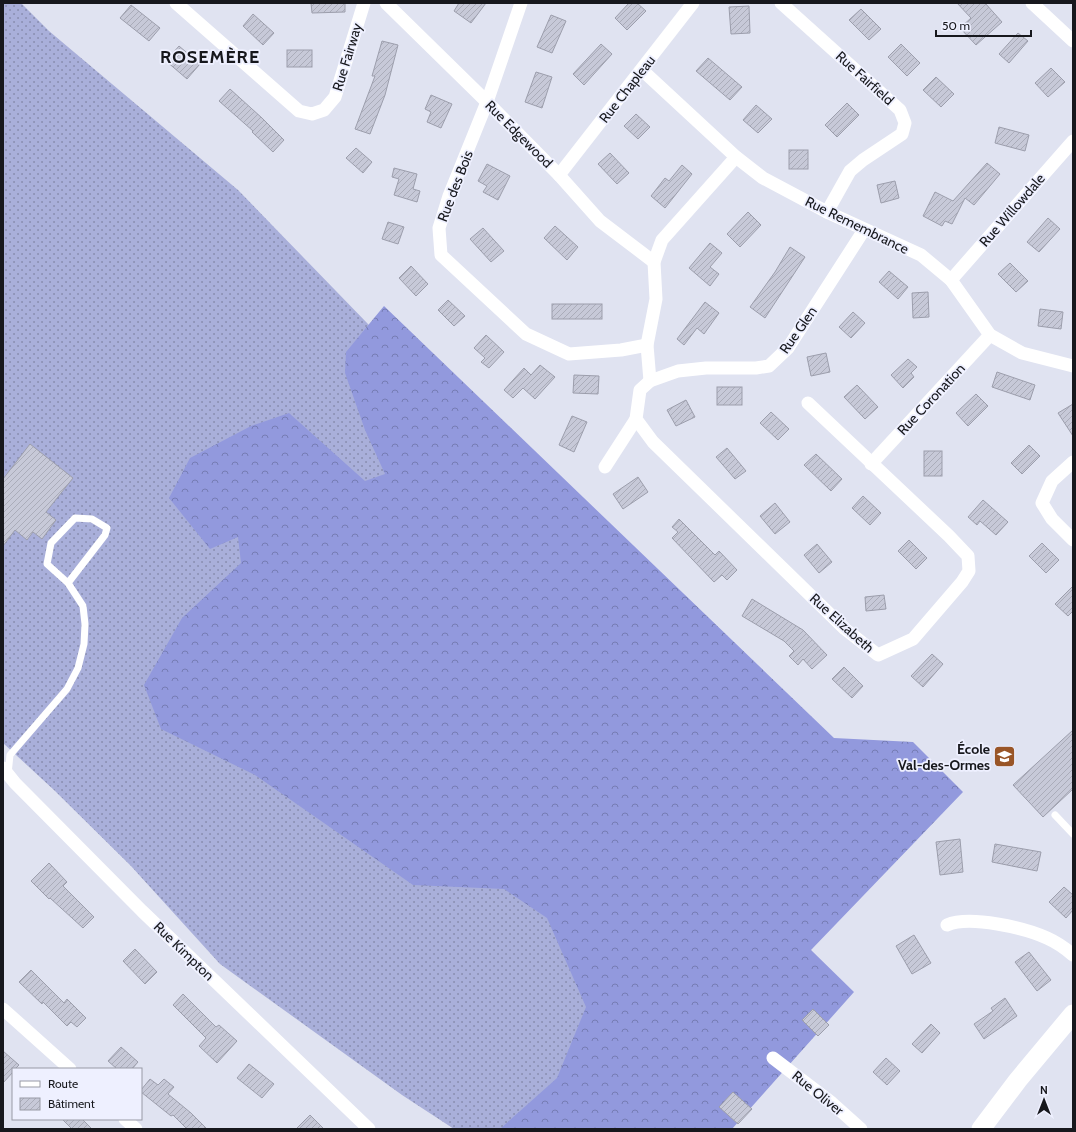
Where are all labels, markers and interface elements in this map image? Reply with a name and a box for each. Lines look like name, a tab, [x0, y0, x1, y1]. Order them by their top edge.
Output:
scale bar	[936, 12, 1031, 38]
text: 50 m	[942, 18, 970, 33]
street label: Rue Fairway	[328, 21, 366, 93]
district label: ROSEMÈRE	[160, 46, 260, 68]
street label: Rue Fairfield	[832, 47, 898, 109]
street label: Rue Chapleau	[595, 51, 659, 127]
street label: Rue Edgewood	[481, 96, 557, 172]
street label: Rue des Bois	[433, 148, 477, 224]
street label: Rue Willowdale	[975, 170, 1049, 250]
street label: Rue Remembrance	[802, 192, 912, 258]
street label: Rue Glen	[775, 303, 821, 357]
street label: Rue Coronation	[893, 359, 969, 439]
street label: Rue Elizabeth	[806, 589, 878, 657]
place label: École Val-des-Ormes	[898, 740, 990, 774]
school or university icon: École Val-des-Ormes	[992, 744, 1018, 770]
street label: Rue Kimpton	[150, 918, 218, 984]
street label: Rue Oliver	[789, 1067, 848, 1120]
legend	[12, 1068, 142, 1120]
text: Route	[48, 1076, 78, 1091]
north arrow	[1024, 1080, 1064, 1120]
text: N	[1040, 1083, 1048, 1097]
text: Bâtiment	[48, 1096, 95, 1111]

